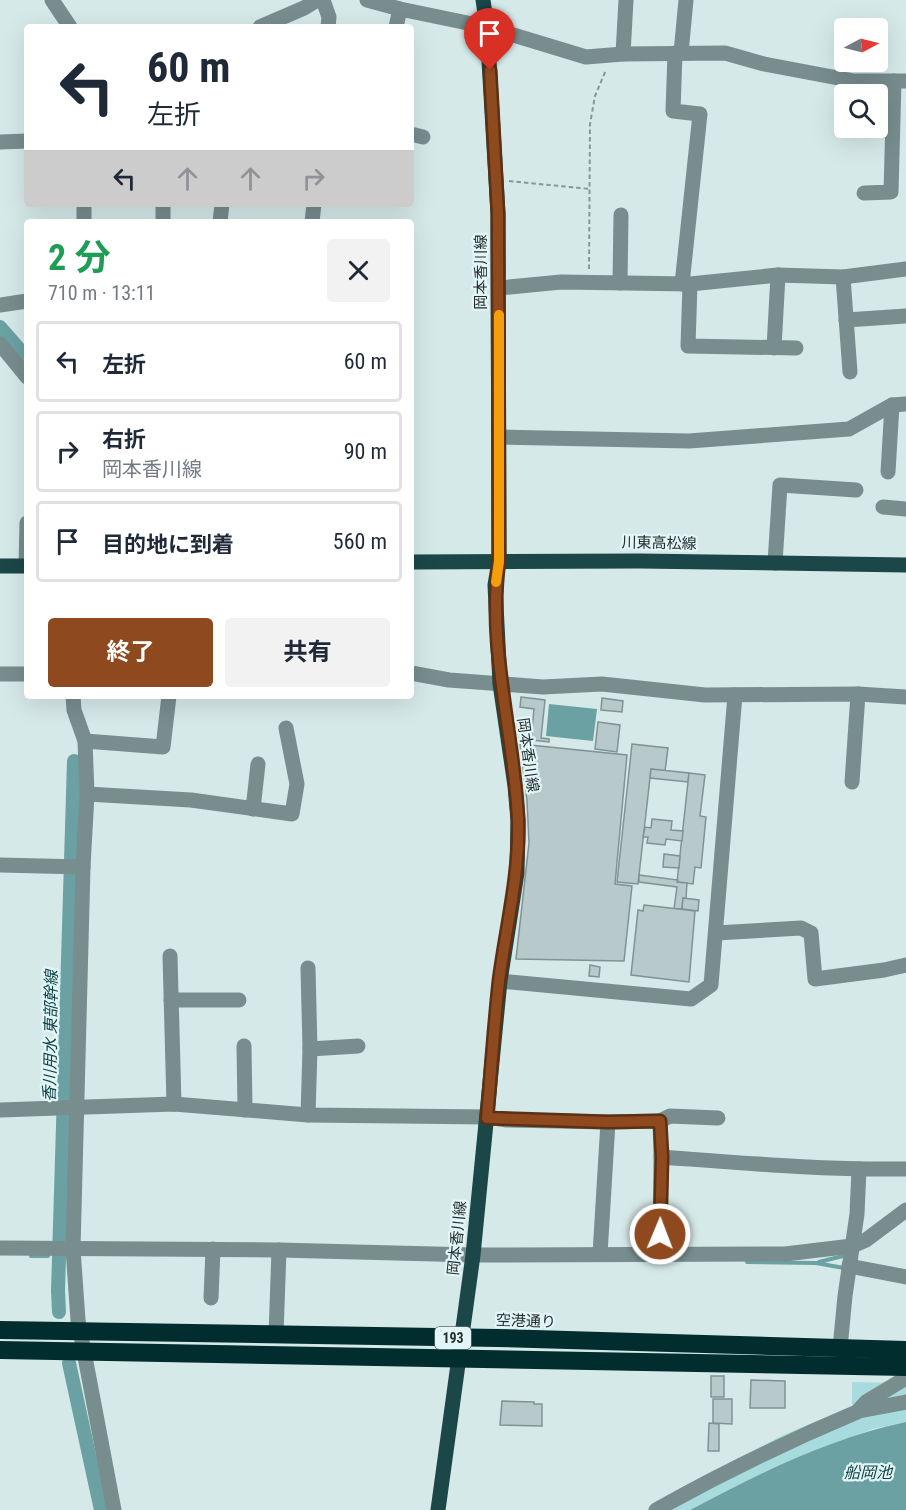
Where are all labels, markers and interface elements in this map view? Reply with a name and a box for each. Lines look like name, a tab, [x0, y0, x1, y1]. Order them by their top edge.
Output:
pin	[464, 8, 515, 70]
icon: arrive	[473, 17, 506, 50]
north arrow	[834, 18, 888, 72]
map controls	[834, 18, 888, 138]
text: 60 m	[147, 43, 230, 92]
icon: left	[48, 48, 126, 126]
button: search	[834, 84, 888, 138]
text: 左折	[147, 99, 201, 131]
icon: left	[108, 162, 141, 195]
icon: ahead	[171, 162, 204, 195]
icon: ahead	[234, 162, 267, 195]
icon: right	[297, 162, 330, 195]
street label: 岡本香川線	[472, 234, 490, 310]
text: 2 分	[48, 237, 111, 279]
button: close	[327, 239, 390, 302]
text: 710 m · 13:11	[48, 281, 155, 305]
icon: left	[51, 345, 84, 378]
text: 60 m	[344, 349, 387, 374]
text: 左折	[102, 352, 146, 377]
text: 右折	[102, 427, 146, 452]
icon: right	[51, 435, 84, 468]
text: 90 m	[344, 439, 387, 464]
text: 岡本香川線	[102, 457, 202, 481]
icon: arrive	[51, 525, 84, 558]
text: 560 m	[333, 529, 387, 554]
text: 目的地に到着	[102, 532, 234, 557]
street label: 川東高松線	[621, 533, 697, 553]
button: 終了	[48, 618, 213, 687]
button: 共有	[225, 618, 390, 687]
street label: 岡本香川線	[514, 717, 542, 793]
water label: 香川用水 東部幹線	[40, 968, 61, 1102]
street label: 岡本香川線	[444, 1200, 470, 1276]
position arrow	[628, 1202, 692, 1266]
street label: 空港通り	[496, 1311, 556, 1331]
road number: 193	[435, 1327, 471, 1349]
water label: 船岡池	[844, 1463, 894, 1482]

